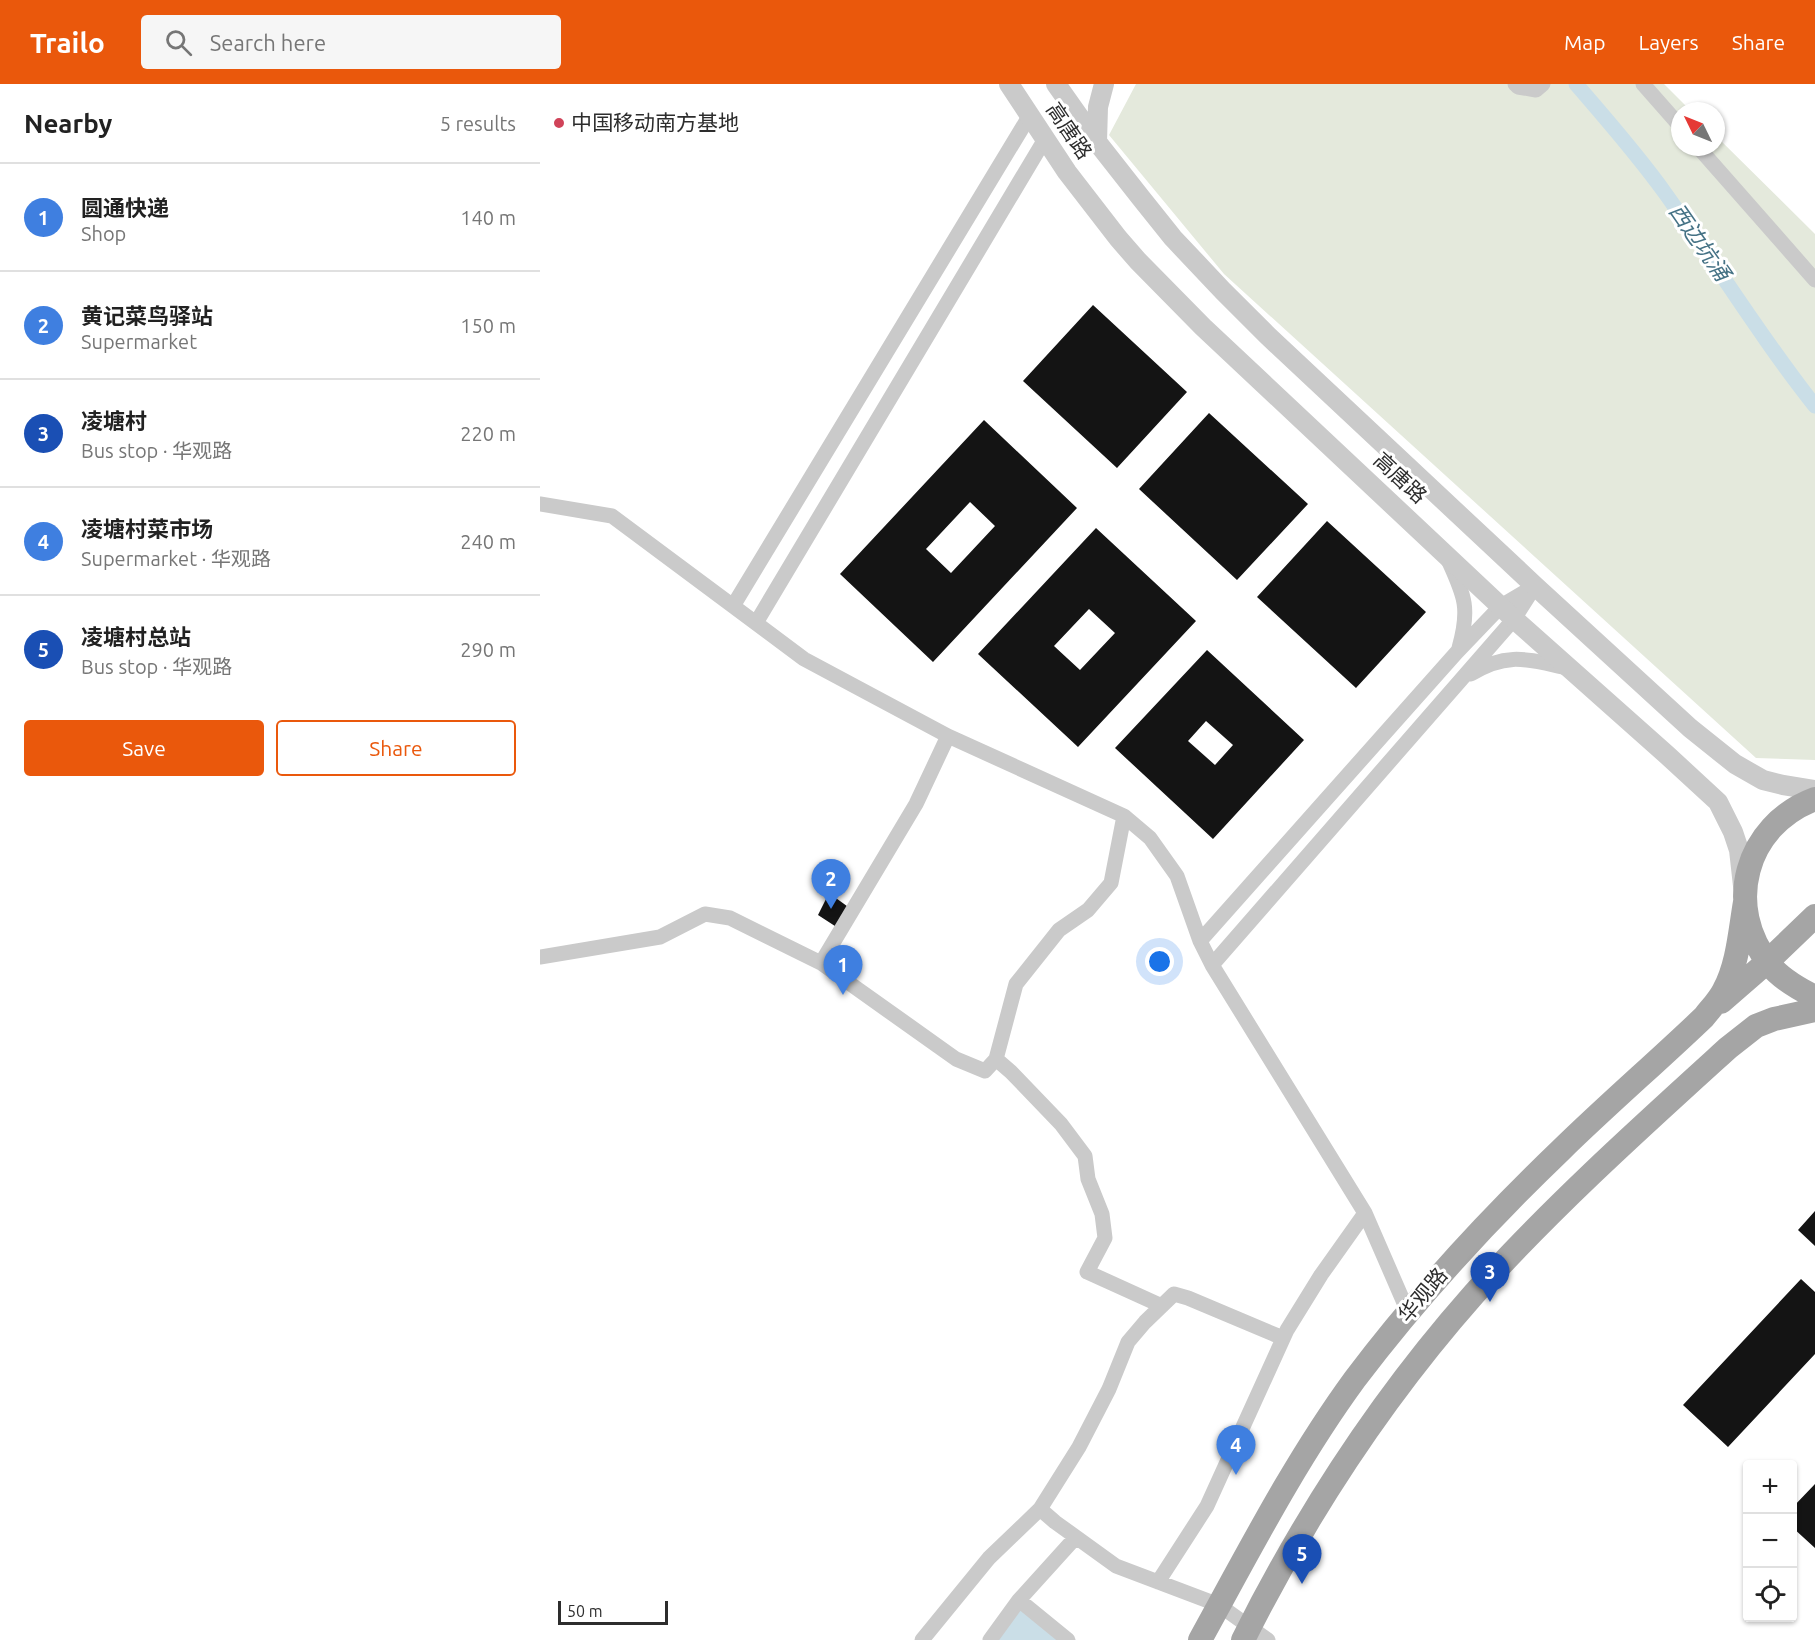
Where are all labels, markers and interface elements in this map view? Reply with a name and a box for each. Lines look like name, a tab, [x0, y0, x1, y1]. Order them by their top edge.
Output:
search box	[141, 15, 561, 69]
icon: search	[162, 26, 195, 59]
text: Trailo	[30, 27, 105, 58]
text: Search here	[210, 30, 326, 55]
text: Map	[1564, 30, 1605, 54]
text: Layers	[1638, 30, 1699, 54]
text: Share	[1732, 30, 1785, 54]
street label: 高唐路	[1042, 98, 1097, 163]
north arrow	[1671, 102, 1725, 156]
text: Nearby	[24, 109, 112, 138]
place label: 中国移动南方基地	[571, 110, 739, 134]
text: 5 results	[440, 112, 516, 135]
marker: 中国移动南方基地	[552, 116, 566, 130]
text: 圆通快递	[81, 195, 169, 220]
water label: 西边坑涌	[1665, 198, 1738, 287]
text: 1	[38, 206, 49, 229]
text: 140 m	[460, 206, 516, 229]
text: Shop	[81, 222, 126, 245]
text: 黄记菜鸟驿站	[81, 303, 213, 328]
text: 2	[38, 314, 49, 337]
text: 150 m	[460, 314, 516, 337]
text: Supermarket	[81, 330, 197, 353]
text: 凌塘村	[81, 408, 147, 433]
text: 3	[38, 422, 49, 445]
text: 220 m	[460, 422, 516, 445]
text: Bus stop · 华观路	[81, 439, 232, 462]
street label: 高唐路	[1369, 447, 1432, 508]
text: 凌塘村菜市场	[81, 516, 213, 541]
text: 4	[38, 530, 49, 553]
text: 240 m	[460, 530, 516, 553]
text: Supermarket · 华观路	[81, 547, 271, 570]
text: 凌塘村总站	[81, 624, 191, 649]
text: 5	[38, 638, 49, 661]
text: 290 m	[460, 638, 516, 661]
text: Bus stop · 华观路	[81, 655, 232, 678]
button: Save	[24, 720, 264, 776]
button: Share	[276, 720, 516, 776]
pin: 2	[812, 860, 850, 909]
pin: 1	[824, 946, 862, 995]
your location	[1145, 947, 1174, 976]
pin: 3	[1470, 1252, 1510, 1302]
street label: 华观路	[1393, 1263, 1452, 1326]
pin: 4	[1216, 1426, 1256, 1475]
map controls	[1743, 1460, 1797, 1622]
button: +	[1743, 1460, 1797, 1514]
button: −	[1743, 1514, 1797, 1568]
pin: 5	[1282, 1534, 1322, 1584]
button: locate	[1743, 1568, 1797, 1622]
scale bar	[558, 1598, 668, 1626]
text: 50 m	[567, 1602, 603, 1620]

